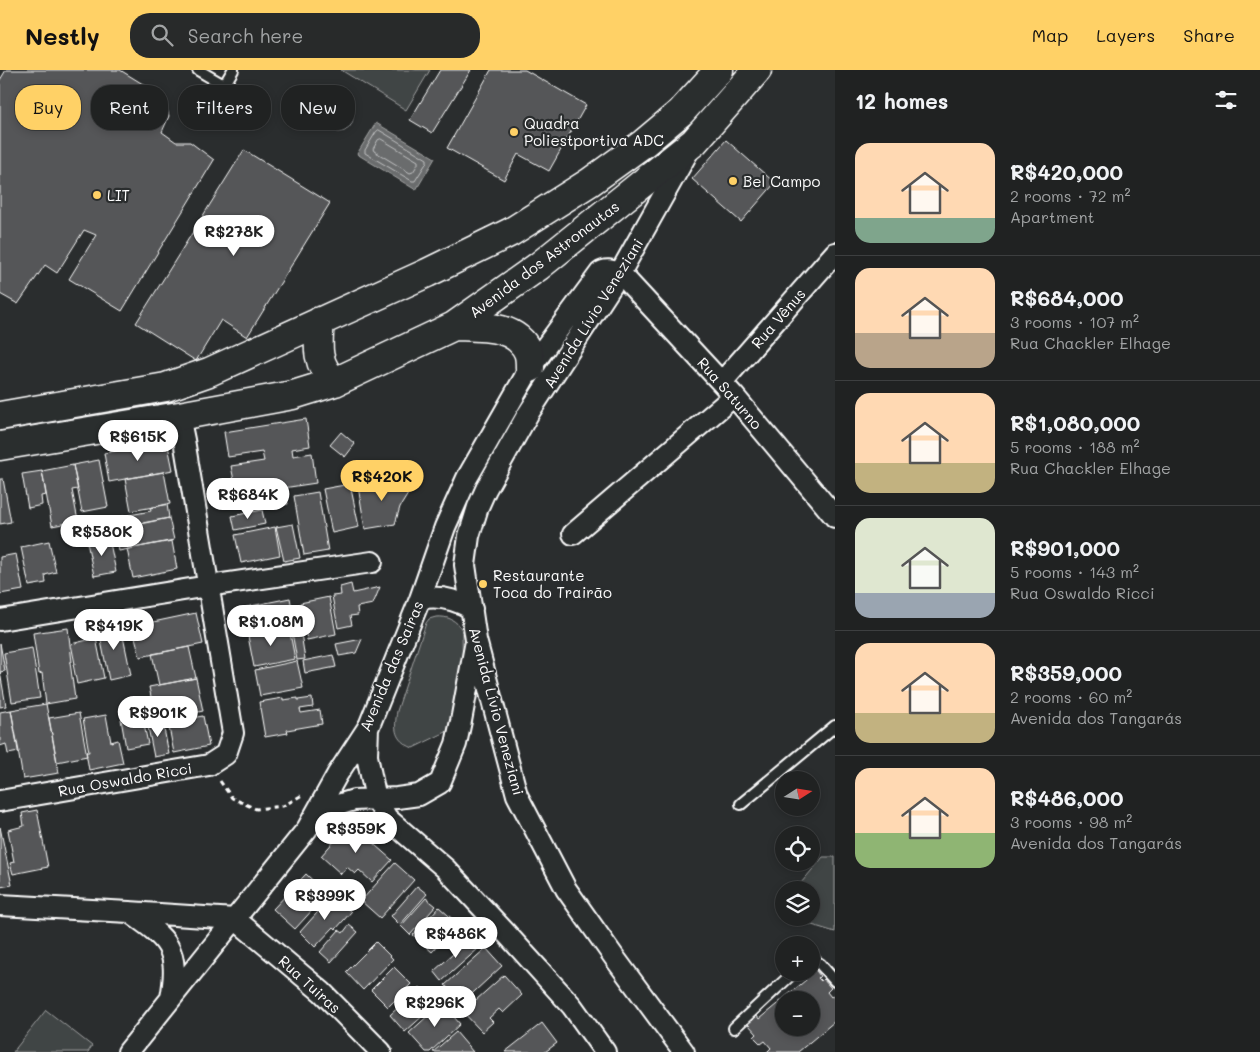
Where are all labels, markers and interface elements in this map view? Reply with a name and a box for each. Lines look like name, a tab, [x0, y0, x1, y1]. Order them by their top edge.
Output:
search box	[130, 13, 480, 58]
text: Nestly	[25, 20, 100, 51]
icon: search	[148, 21, 176, 49]
text: Search here	[188, 23, 303, 48]
text: Map	[1032, 23, 1068, 47]
text: Layers	[1096, 23, 1155, 47]
text: Share	[1183, 23, 1235, 47]
chip: Buy	[15, 85, 81, 130]
chip: Rent	[91, 85, 168, 130]
chip: Filters	[178, 85, 271, 130]
chip: New	[281, 85, 355, 130]
icon: filters	[1212, 86, 1240, 114]
text: 12 homes	[855, 87, 948, 114]
place label: Quadra Poliestportiva ADC	[524, 113, 664, 150]
marker: Quadra Poliestportiva ADC	[508, 126, 520, 138]
text: R$420,000	[1010, 158, 1123, 185]
icon: home	[895, 163, 955, 223]
place label: Bel Campo	[743, 171, 820, 191]
marker: Bel Campo	[727, 175, 739, 187]
place label: LIT	[107, 185, 130, 205]
text: 2 rooms · 72 m²	[1010, 185, 1131, 206]
marker: LIT	[91, 189, 103, 201]
street label: Avenida dos Astronautas	[465, 196, 623, 322]
text: Apartment	[1010, 206, 1095, 227]
pin: R$278K	[193, 214, 275, 257]
text: R$278K	[204, 220, 264, 241]
street label: Avenida Lívio Veneziani	[539, 234, 647, 392]
street label: Rua Vênus	[746, 284, 810, 352]
text: R$684,000	[1010, 284, 1124, 311]
icon: home	[895, 288, 955, 348]
text: 3 rooms · 107 m²	[1010, 311, 1139, 332]
text: Rua Chackler Elhage	[1010, 332, 1171, 353]
street label: Rua Saturno	[693, 353, 767, 433]
text: R$1,080,000	[1010, 409, 1140, 436]
icon: home	[895, 413, 955, 473]
pin: R$615K	[97, 420, 179, 462]
text: R$615K	[109, 425, 167, 446]
text: 5 rooms · 188 m²	[1010, 436, 1140, 457]
text: Rua Chackler Elhage	[1010, 457, 1171, 478]
pin: R$420K	[341, 460, 423, 502]
text: R$420K	[352, 465, 412, 486]
pin: R$684K	[207, 478, 289, 520]
text: R$684K	[217, 483, 279, 504]
pin: R$580K	[61, 514, 143, 557]
text: R$580K	[71, 520, 133, 541]
text: R$901,000	[1010, 534, 1120, 561]
icon: home	[895, 538, 955, 598]
text: 5 rooms · 143 m²	[1010, 561, 1139, 582]
place label: Restaurante Toca do Trairão	[493, 565, 612, 602]
marker: Restaurante Toca do Trairão	[477, 578, 489, 590]
text: Rua Oswaldo Ricci	[1010, 582, 1155, 603]
street label: Avenida das Sairas	[354, 598, 428, 734]
pin: R$1.08M	[225, 604, 317, 647]
pin: R$419K	[73, 608, 155, 651]
text: R$1.08M	[238, 610, 304, 631]
text: R$419K	[85, 614, 143, 635]
street label: Avenida Lívio Veneziani	[465, 625, 529, 797]
text: R$359,000	[1010, 659, 1122, 686]
icon: home	[895, 663, 955, 723]
text: 2 rooms · 60 m²	[1010, 686, 1132, 707]
pin: R$901K	[117, 696, 199, 738]
text: R$901K	[129, 701, 187, 722]
text: Avenida dos Tangarás	[1010, 707, 1182, 728]
street label: Rua Oswaldo Ricci	[57, 757, 193, 801]
north arrow	[775, 771, 820, 816]
map controls	[775, 771, 820, 1036]
text: R$486,000	[1010, 784, 1124, 811]
icon: home	[895, 788, 955, 848]
text: 3 rooms · 98 m²	[1010, 811, 1132, 832]
pin: R$359K	[315, 812, 397, 854]
text: R$359K	[326, 817, 386, 838]
button: locate	[775, 826, 820, 871]
text: Avenida dos Tangarás	[1010, 832, 1182, 853]
pin: R$399K	[284, 878, 366, 921]
button: layers	[775, 881, 820, 926]
text: R$399K	[295, 884, 355, 905]
pin: R$486K	[415, 916, 497, 959]
text: R$486K	[425, 922, 487, 943]
button: +	[775, 936, 820, 981]
street label: Rua Tuiras	[275, 951, 345, 1017]
pin: R$296K	[394, 986, 476, 1028]
text: R$296K	[405, 991, 465, 1012]
button: −	[775, 991, 820, 1036]

